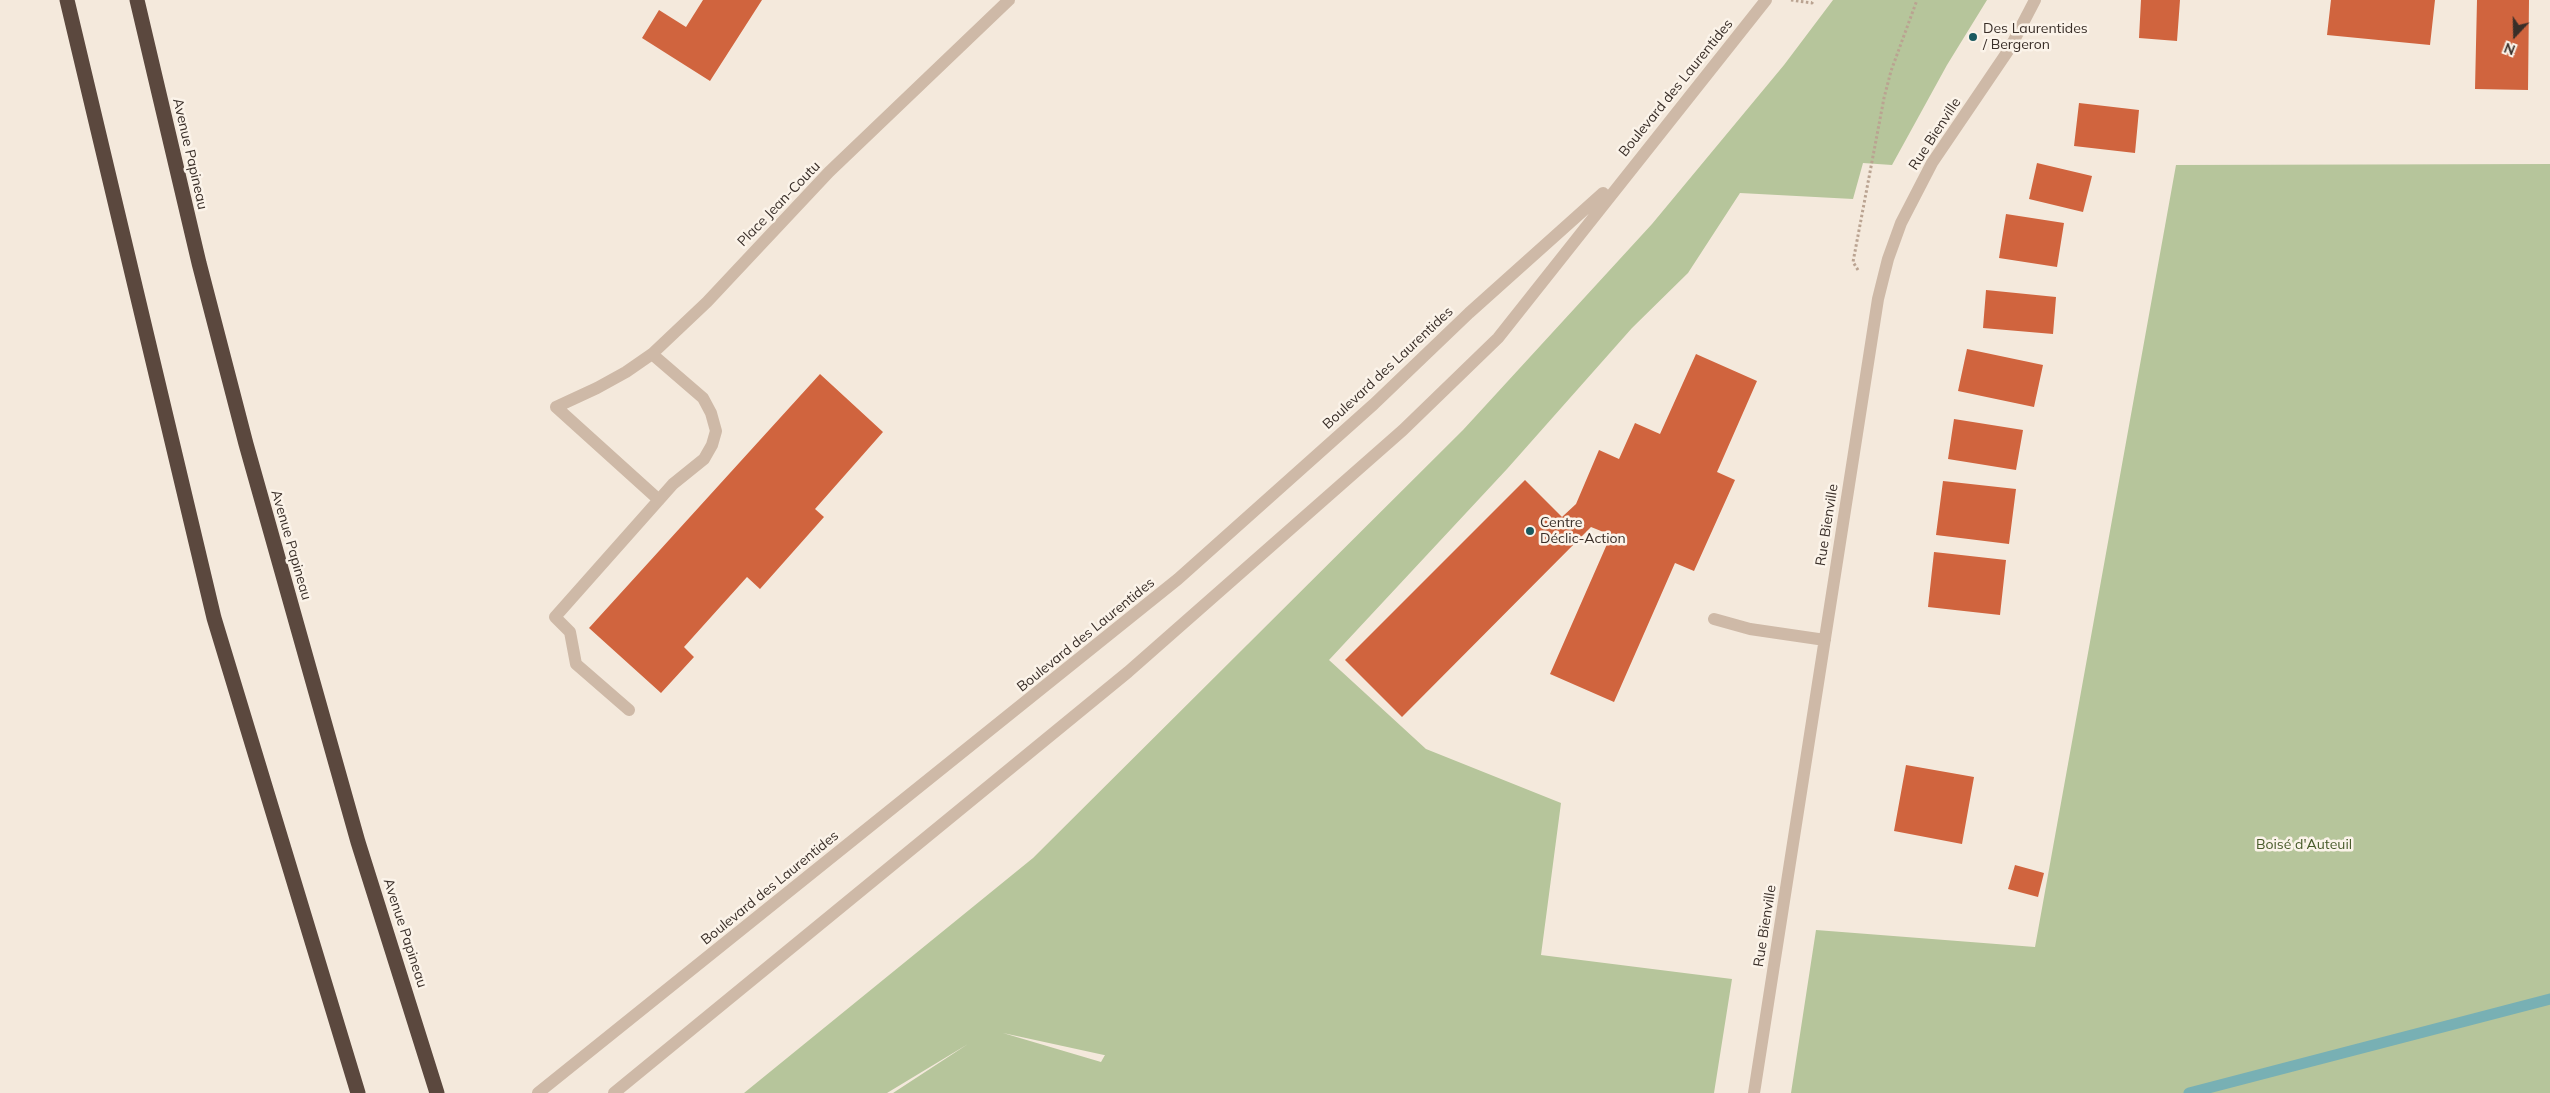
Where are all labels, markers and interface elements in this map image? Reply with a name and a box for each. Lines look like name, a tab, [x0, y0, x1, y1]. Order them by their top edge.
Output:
north arrow	[2490, 10, 2540, 60]
street label: Boulevard des Laurentides	[1615, 16, 1737, 160]
place label: Des Laurentides / Bergeron	[1983, 21, 2088, 54]
marker: Des Laurentides / Bergeron	[1967, 31, 1979, 43]
text: N	[2501, 39, 2518, 59]
street label: Rue Bienville	[1905, 95, 1965, 173]
street label: Avenue Papineau	[169, 97, 211, 211]
street label: Place Jean-Coutu	[734, 158, 824, 250]
street label: Boulevard des Laurentides	[1319, 303, 1457, 433]
street label: Rue Bienville	[1812, 483, 1842, 567]
street label: Avenue Papineau	[267, 488, 315, 602]
place label: Centre Déclic-Action	[1540, 515, 1626, 548]
marker: Centre Déclic-Action	[1524, 525, 1536, 537]
street label: Boulevard des Laurentides	[1014, 574, 1158, 696]
street label: Boulevard des Laurentides	[698, 827, 842, 949]
park label: Boisé d'Auteuil	[2256, 837, 2352, 853]
street label: Avenue Papineau	[379, 876, 431, 990]
street label: Rue Bienville	[1750, 884, 1780, 968]

